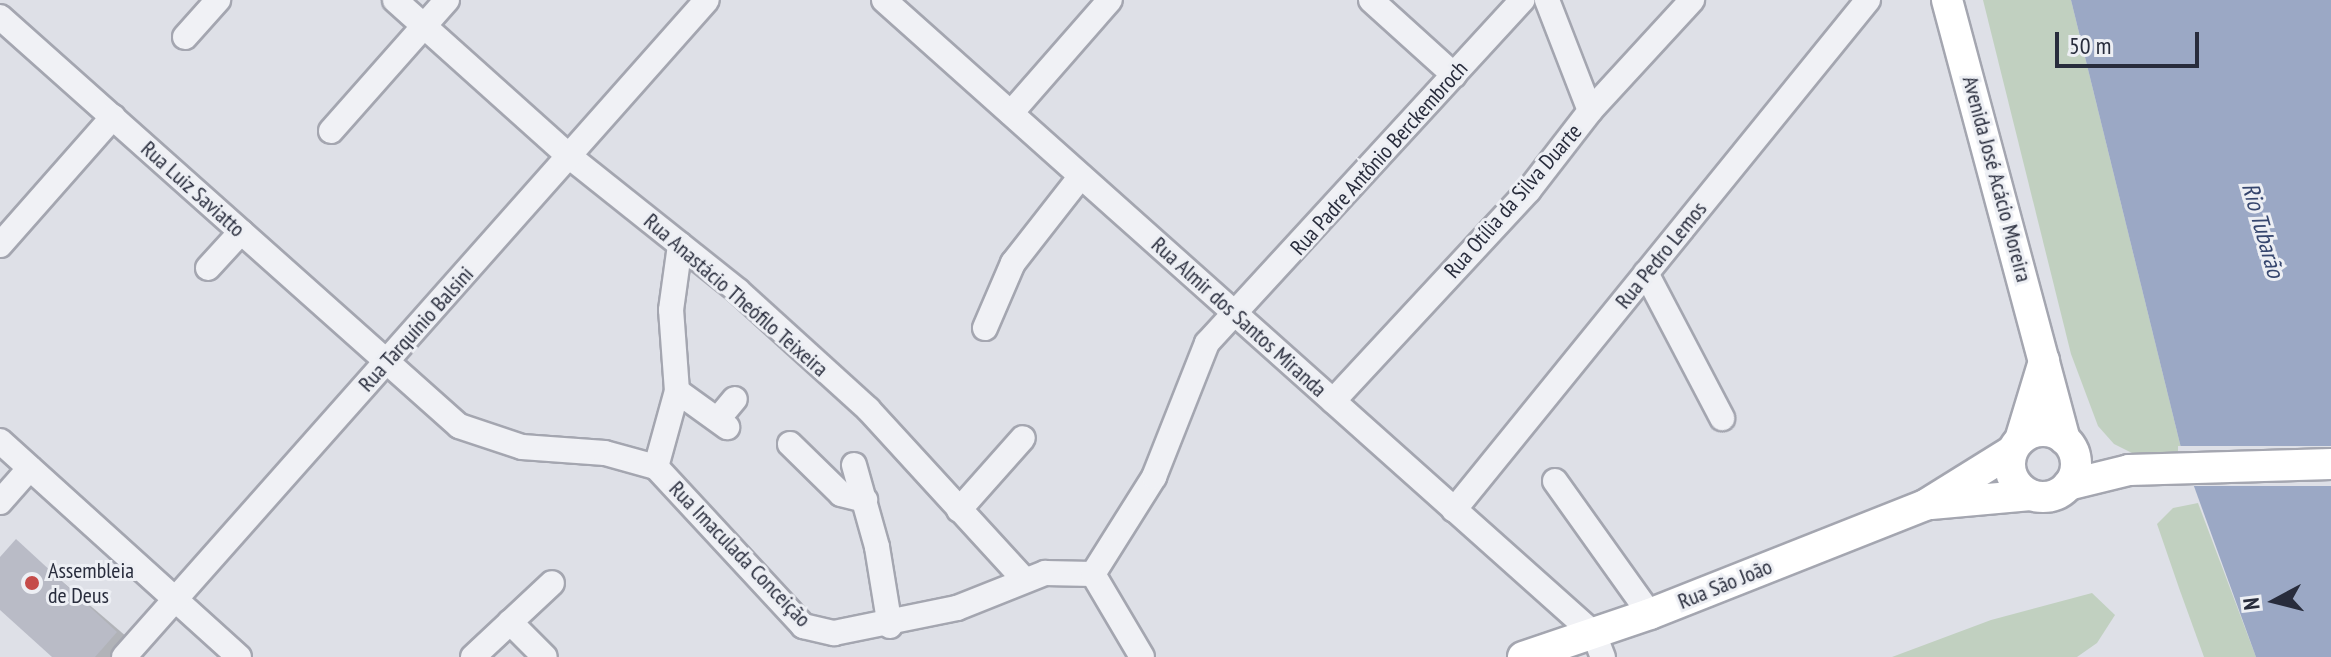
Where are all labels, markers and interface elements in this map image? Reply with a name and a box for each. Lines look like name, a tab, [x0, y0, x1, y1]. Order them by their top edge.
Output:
scale bar	[2059, 16, 2203, 66]
text: 50 m	[2069, 30, 2111, 61]
street label: Rua Padre Antônio Berckembroch	[1285, 55, 1473, 261]
street label: Avenida José Acácio Moreira	[1957, 73, 2037, 285]
street label: Rua Otília da Silva Duarte	[1439, 119, 1587, 283]
street label: Rua Luiz Saviatto	[135, 135, 251, 243]
water label: Rio Tubarão	[2236, 179, 2290, 281]
street label: Rua Pedro Lemos	[1610, 196, 1712, 314]
street label: Rua Anastácio Theófilo Teixeira	[638, 207, 834, 383]
street label: Rua Almir dos Santos Miranda	[1146, 231, 1332, 403]
street label: Rua Tarquínio Balsini	[353, 261, 479, 397]
street label: Rua Imaculada Conceição	[664, 476, 816, 632]
street label: Rua São João	[1674, 553, 1776, 615]
place label: Assembleia de Deus	[48, 557, 134, 608]
north arrow	[2235, 561, 2315, 641]
marker: Assembleia de Deus	[23, 574, 41, 592]
text: N	[2237, 596, 2266, 612]

